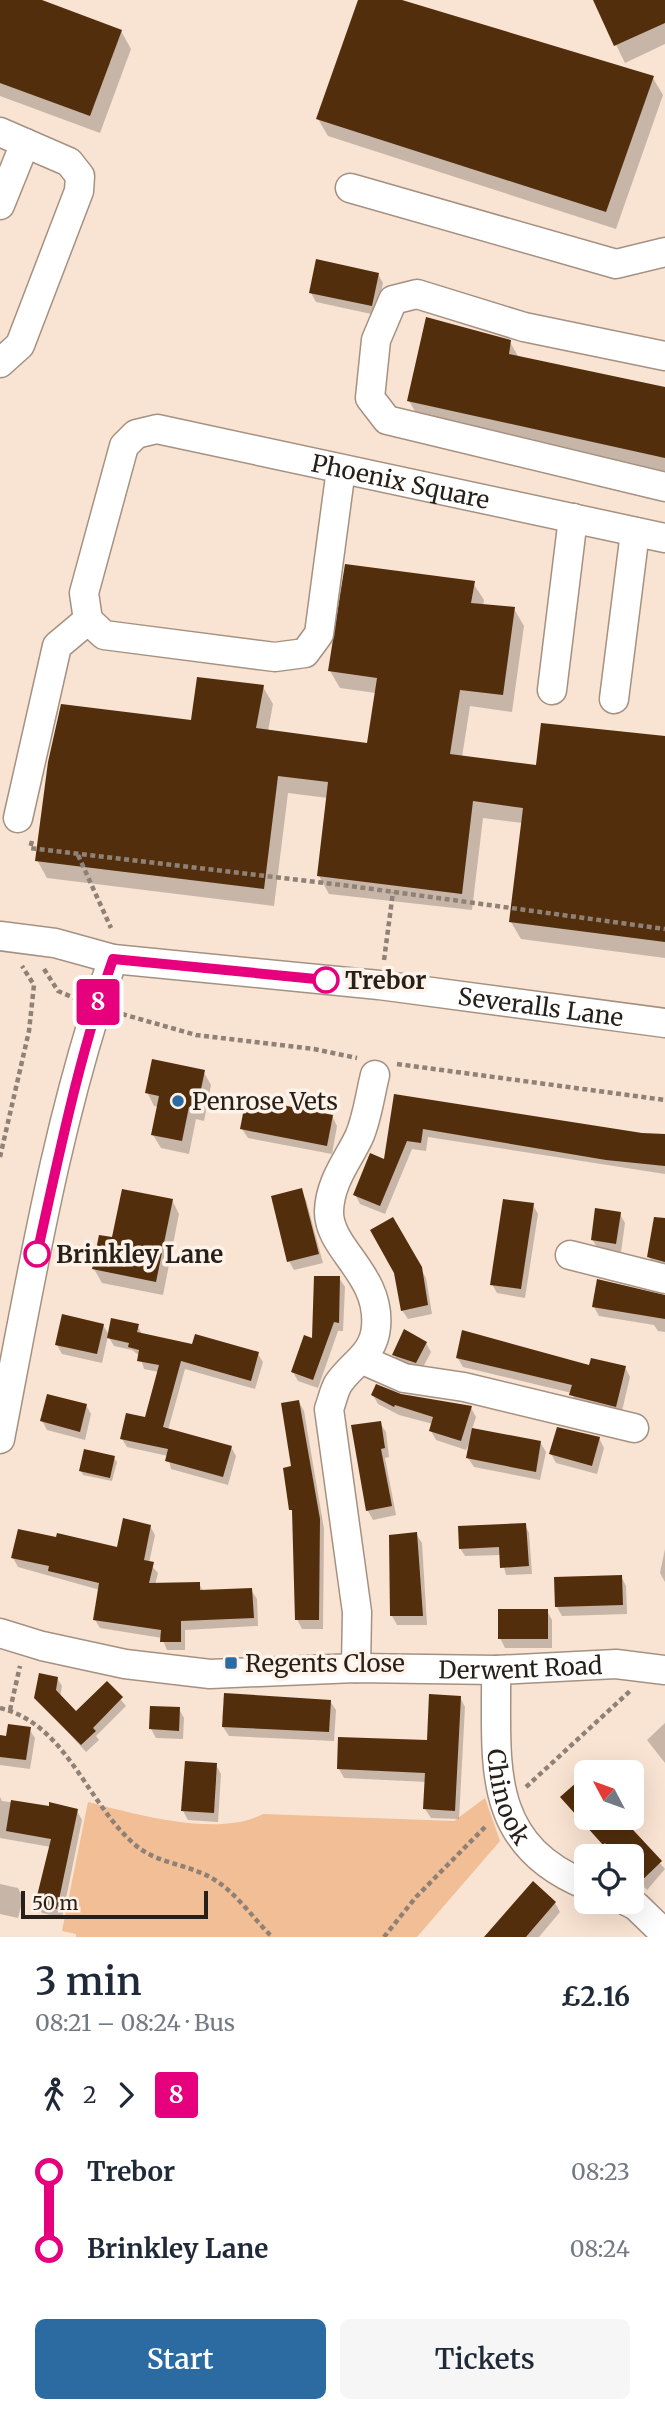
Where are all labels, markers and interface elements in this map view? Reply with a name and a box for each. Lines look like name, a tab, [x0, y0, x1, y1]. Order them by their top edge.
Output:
street label: Phoenix Square	[309, 447, 492, 515]
place label: Trebor	[345, 965, 426, 996]
marker: Trebor	[313, 967, 339, 993]
line badge: 8	[75, 979, 121, 1025]
street label: Severalls Lane	[456, 980, 625, 1033]
text: 8	[91, 986, 105, 1017]
place label: Penrose Vets	[192, 1086, 338, 1117]
marker: Penrose Vets	[170, 1093, 186, 1109]
place label: Brinkley Lane	[56, 1239, 223, 1270]
marker: Brinkley Lane	[24, 1241, 50, 1267]
place label: Regents Close	[245, 1648, 405, 1679]
street label: Derwent Road	[438, 1649, 603, 1686]
marker: Regents Close	[223, 1655, 239, 1671]
street label: Chinook	[481, 1748, 538, 1851]
north arrow	[574, 1760, 644, 1830]
map controls	[574, 1760, 644, 1914]
button: locate	[574, 1844, 644, 1914]
scale bar	[21, 1888, 208, 1920]
text: 50 m	[32, 1891, 78, 1915]
text: 3 min	[35, 1958, 142, 2005]
text: £2.16	[561, 1980, 630, 2013]
text: 08:21 – 08:24 · Bus	[35, 2008, 235, 2037]
icon: walk	[35, 2076, 73, 2114]
icon: forward	[107, 2076, 145, 2114]
text: 8	[169, 2079, 184, 2110]
text: 2	[83, 2080, 97, 2109]
text: Trebor	[87, 2155, 175, 2188]
text: 08:23	[571, 2157, 630, 2186]
text: Brinkley Lane	[87, 2232, 268, 2265]
text: 08:24	[570, 2234, 630, 2263]
button: Start	[35, 2319, 326, 2399]
button: Tickets	[340, 2319, 630, 2399]

